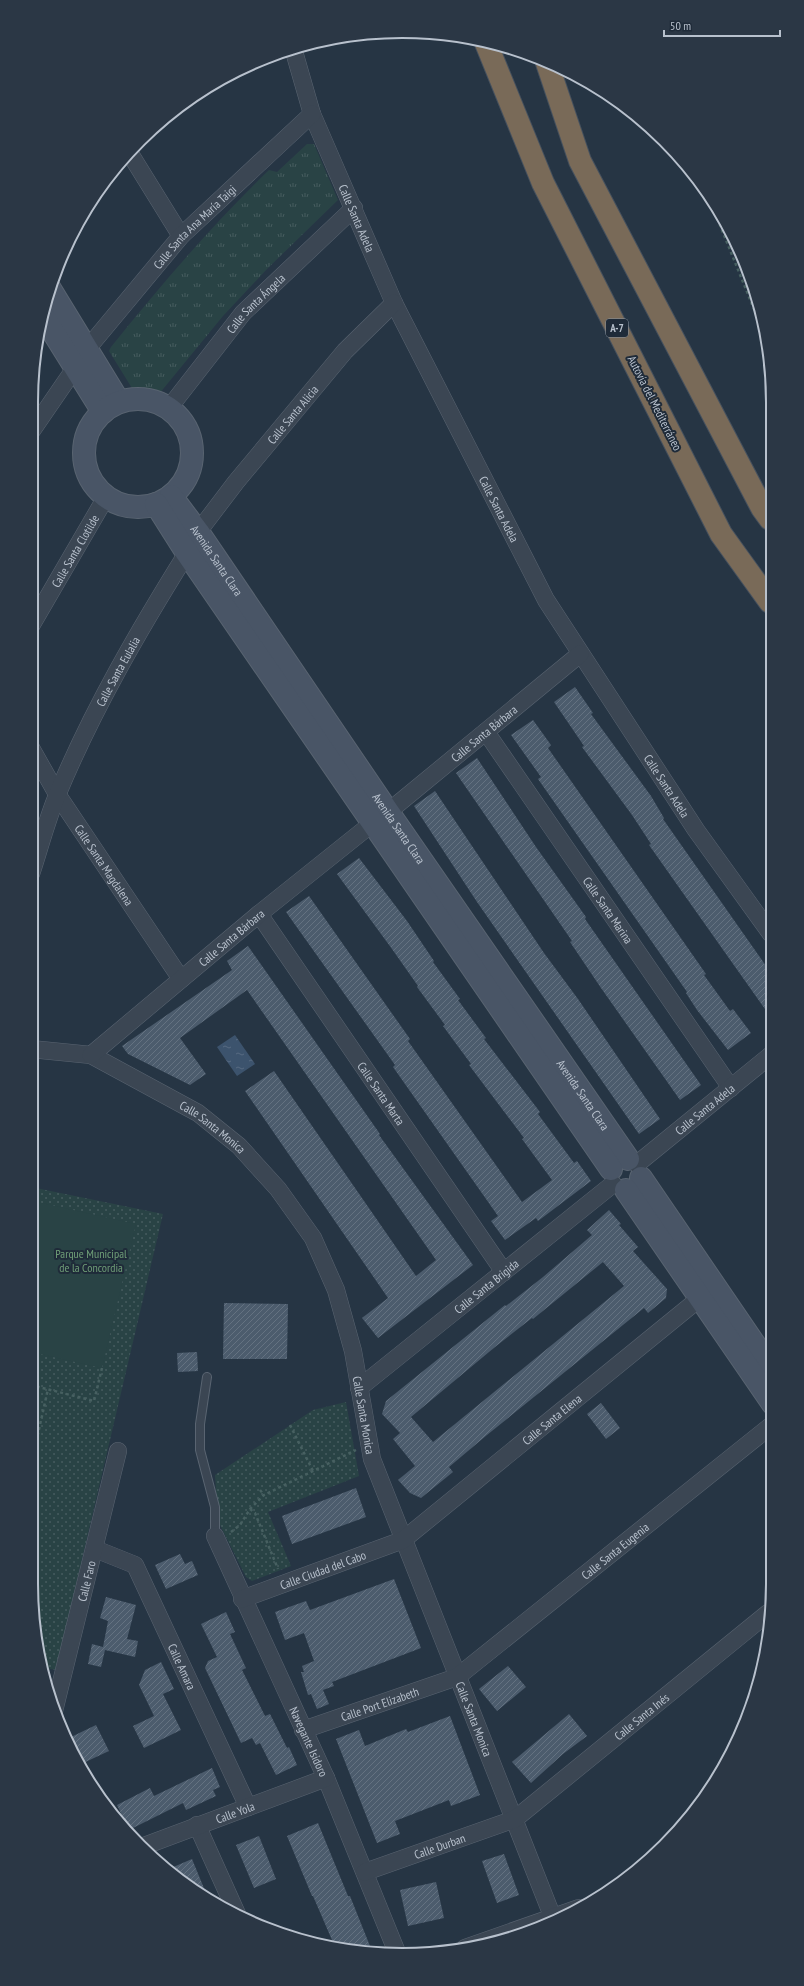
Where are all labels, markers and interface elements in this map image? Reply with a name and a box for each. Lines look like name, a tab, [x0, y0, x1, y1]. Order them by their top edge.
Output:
scale bar	[664, 12, 780, 38]
text: 50 m	[670, 18, 691, 33]
street label: Calle Santa Ana María Taigi	[150, 181, 239, 272]
street label: Calle Santa Adela	[336, 182, 378, 254]
street label: Calle Santa Ángela	[223, 270, 288, 336]
road number: A-7	[606, 319, 628, 337]
street label: Autovía del Mediterráneo	[625, 353, 685, 453]
street label: Calle Santa Alicia	[264, 382, 321, 447]
street label: Calle Santa Adela	[476, 473, 523, 545]
street label: Calle Santa Clotilde	[48, 512, 102, 590]
street label: Avenida Santa Clara	[188, 522, 247, 599]
street label: Calle Santa Eulalia	[92, 633, 143, 709]
street label: Calle Santa Bárbara	[448, 702, 520, 765]
street label: Calle Santa Adela	[641, 751, 693, 820]
street label: Avenida Santa Clara	[370, 790, 429, 866]
street label: Calle Santa Magdalena	[72, 821, 137, 908]
street label: Calle Santa Marina	[580, 874, 637, 946]
street label: Calle Santa Bárbara	[195, 905, 267, 969]
street label: Avenida Santa Clara	[554, 1056, 613, 1133]
street label: Calle Santa Marta	[355, 1059, 409, 1128]
street label: Calle Santa Adela	[672, 1080, 737, 1138]
street label: Calle Santa Monica	[177, 1097, 249, 1156]
park label: Parque Municipal de la Concordia	[55, 1246, 127, 1275]
street label: Calle Santa Brigida	[451, 1255, 522, 1316]
street label: Calle Santa Monica	[350, 1375, 379, 1455]
street label: Calle Santa Elena	[519, 1390, 584, 1448]
street label: Calle Santa Eugenia	[578, 1519, 652, 1582]
street label: Calle Ciudad del Cabo	[278, 1547, 368, 1592]
street label: Calle Faro	[74, 1559, 98, 1603]
street label: Calle Amara	[165, 1641, 200, 1692]
street label: Calle Santa Monica	[453, 1679, 496, 1758]
street label: Calle Port Elizabeth	[339, 1683, 421, 1724]
street label: Calle Santa Inés	[611, 1689, 672, 1743]
street label: Navegante Isidoro	[287, 1704, 332, 1779]
street label: Calle Yola	[213, 1798, 257, 1826]
street label: Calle Durban	[412, 1830, 467, 1862]

